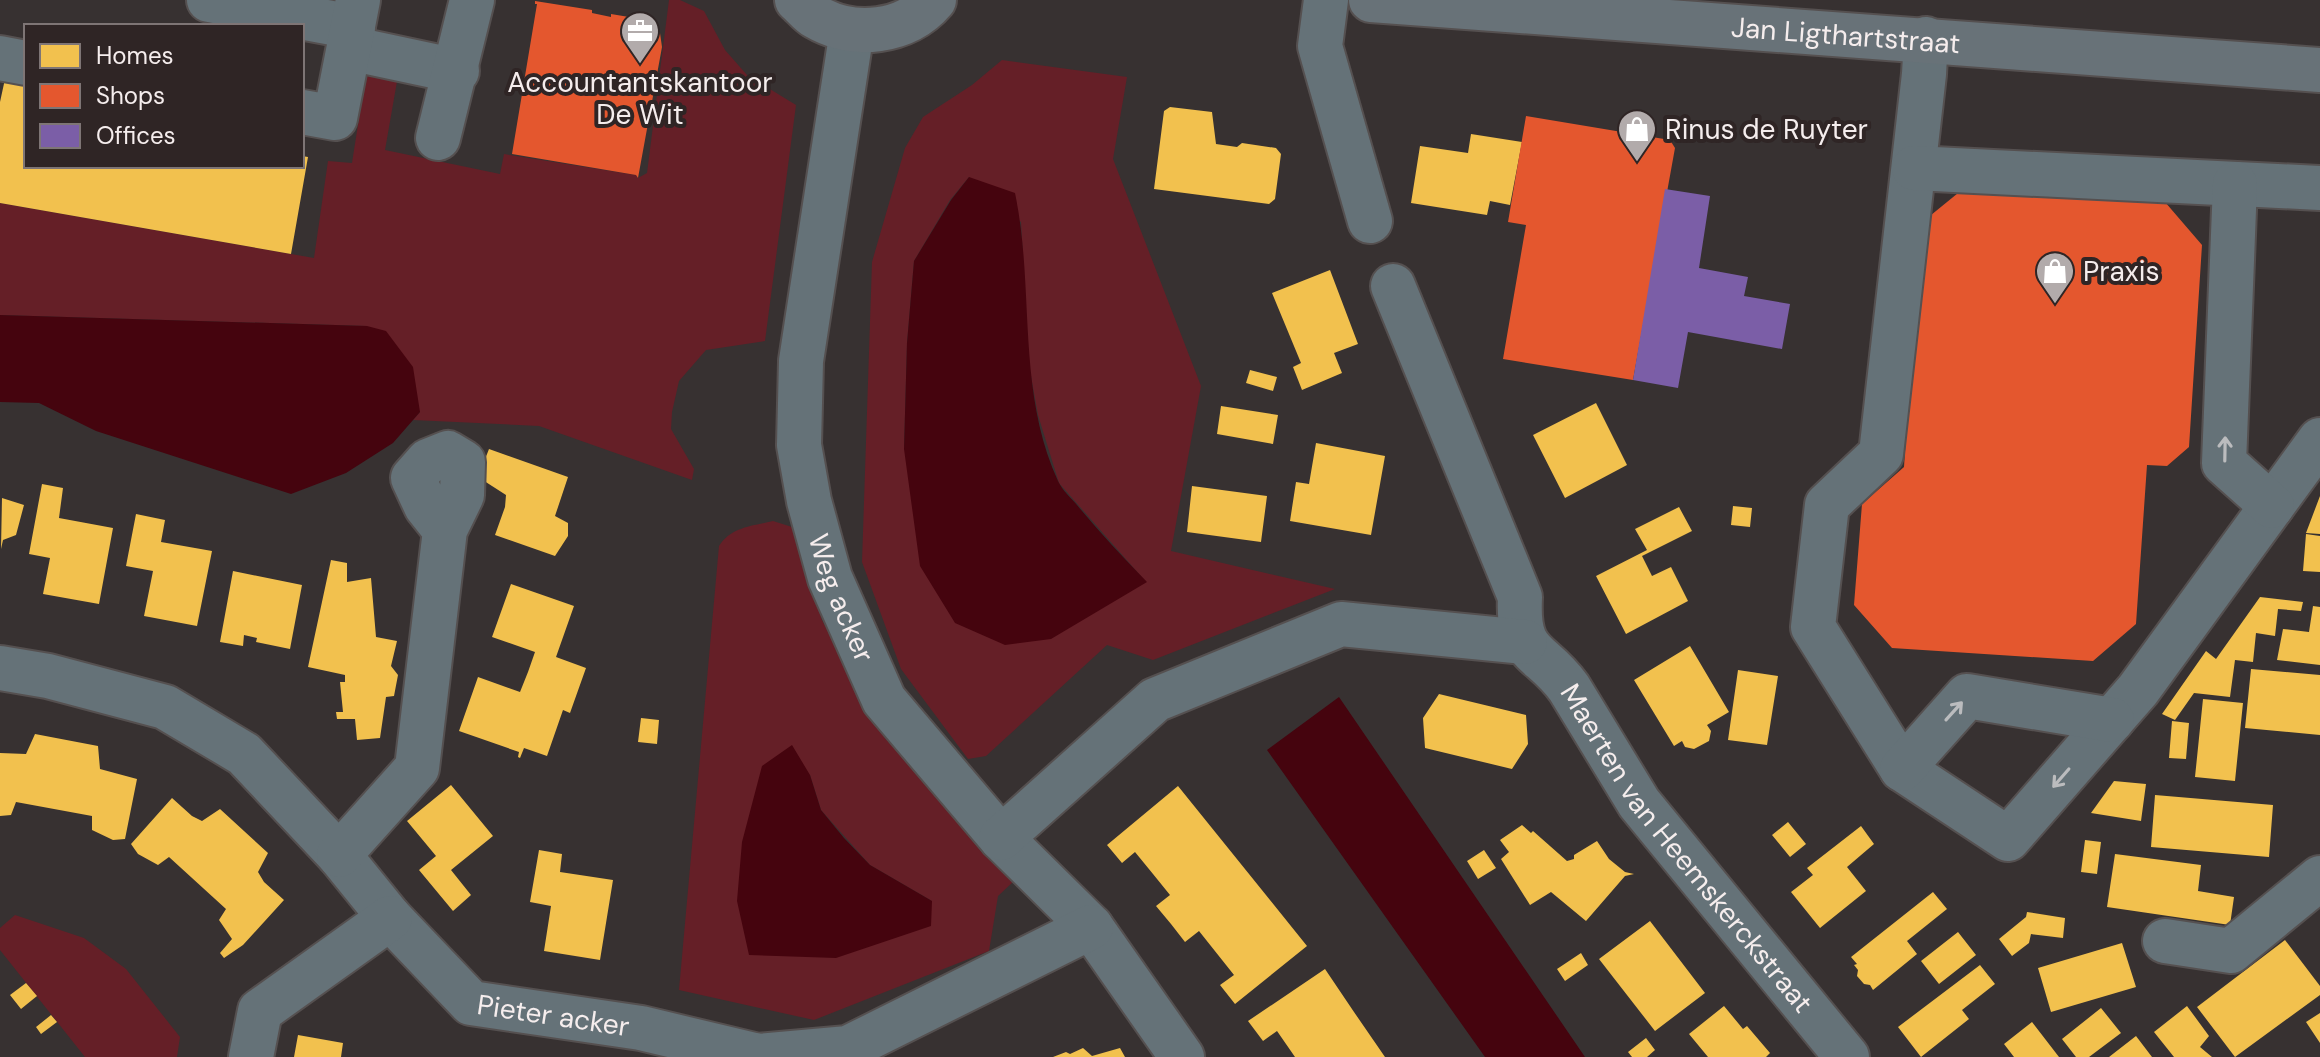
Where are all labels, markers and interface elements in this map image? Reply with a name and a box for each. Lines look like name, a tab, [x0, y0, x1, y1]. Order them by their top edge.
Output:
street label: Jan Ligthartstraat	[1730, 8, 1962, 62]
office icon: Accountantskantoor De Wit	[619, 10, 661, 65]
legend	[24, 24, 304, 168]
text: Homes	[96, 40, 174, 71]
place label: Accountantskantoor De Wit	[507, 64, 773, 133]
text: Shops	[96, 80, 165, 111]
shop icon: Rinus de Ruyter	[1616, 108, 1658, 163]
place label: Rinus de Ruyter	[1665, 111, 1868, 148]
text: Offices	[96, 120, 176, 151]
shop icon: Praxis	[2034, 250, 2076, 305]
place label: Praxis	[2083, 253, 2160, 290]
one-way arrow	[2217, 437, 2233, 463]
street label: Weg acker	[800, 529, 883, 668]
street label: Maerten van Heemskerckstraat	[1552, 677, 1821, 1020]
one-way arrow	[1945, 702, 1963, 722]
one-way arrow	[2052, 768, 2070, 788]
street label: Pieter acker	[475, 986, 632, 1045]

